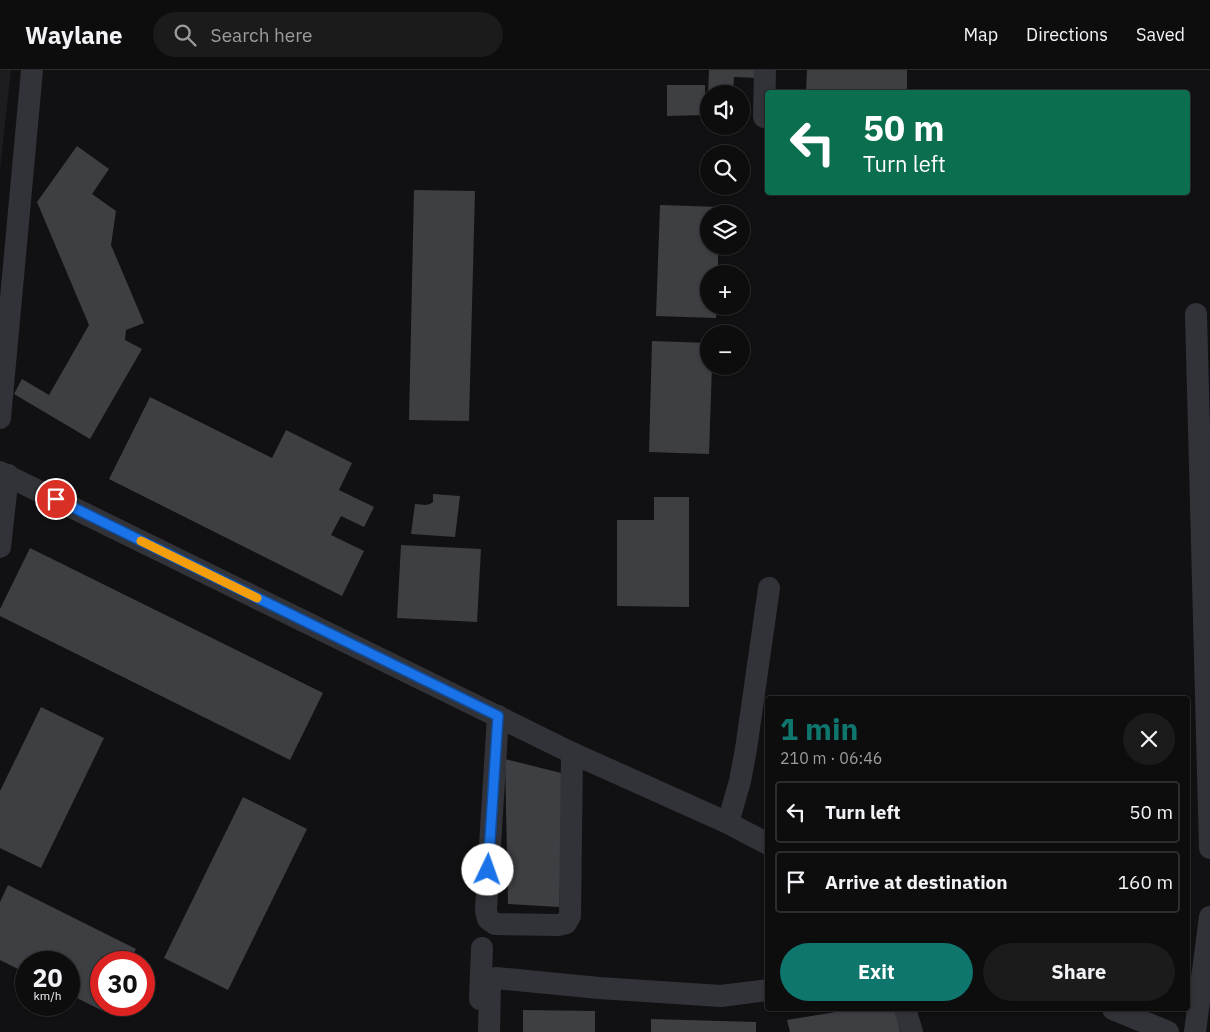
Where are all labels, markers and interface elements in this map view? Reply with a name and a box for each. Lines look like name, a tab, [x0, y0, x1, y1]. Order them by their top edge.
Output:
search box	[153, 12, 503, 57]
text: Waylane	[25, 19, 123, 51]
icon: search	[171, 21, 199, 49]
text: Search here	[211, 23, 312, 47]
text: Map	[963, 23, 998, 46]
text: Directions	[1026, 23, 1108, 46]
text: Saved	[1136, 23, 1185, 46]
map controls	[700, 85, 750, 375]
button: sound	[700, 85, 750, 135]
text: 50 m	[863, 105, 945, 151]
icon: left	[780, 110, 845, 175]
button: search	[700, 145, 750, 195]
text: Turn left	[863, 149, 946, 178]
button: layers	[700, 205, 750, 255]
button: +	[700, 265, 750, 315]
button: −	[700, 325, 750, 375]
pin	[35, 478, 77, 520]
icon: arrive	[42, 485, 70, 513]
text: 1 min	[780, 709, 858, 748]
button: close	[1123, 713, 1175, 765]
text: 210 m · 06:46	[780, 748, 882, 768]
icon: left	[782, 798, 810, 826]
text: Turn left	[825, 800, 901, 824]
text: 50 m	[1129, 800, 1173, 824]
position arrow	[461, 843, 513, 895]
icon: arrive	[782, 868, 810, 896]
text: Arrive at destination	[825, 870, 1008, 894]
text: 160 m	[1118, 870, 1173, 894]
button: Exit	[780, 943, 973, 1001]
button: Share	[983, 943, 1175, 1001]
speed limit sign: 30	[90, 951, 155, 1016]
text: 20	[32, 961, 63, 994]
text: km/h	[33, 988, 62, 1003]

